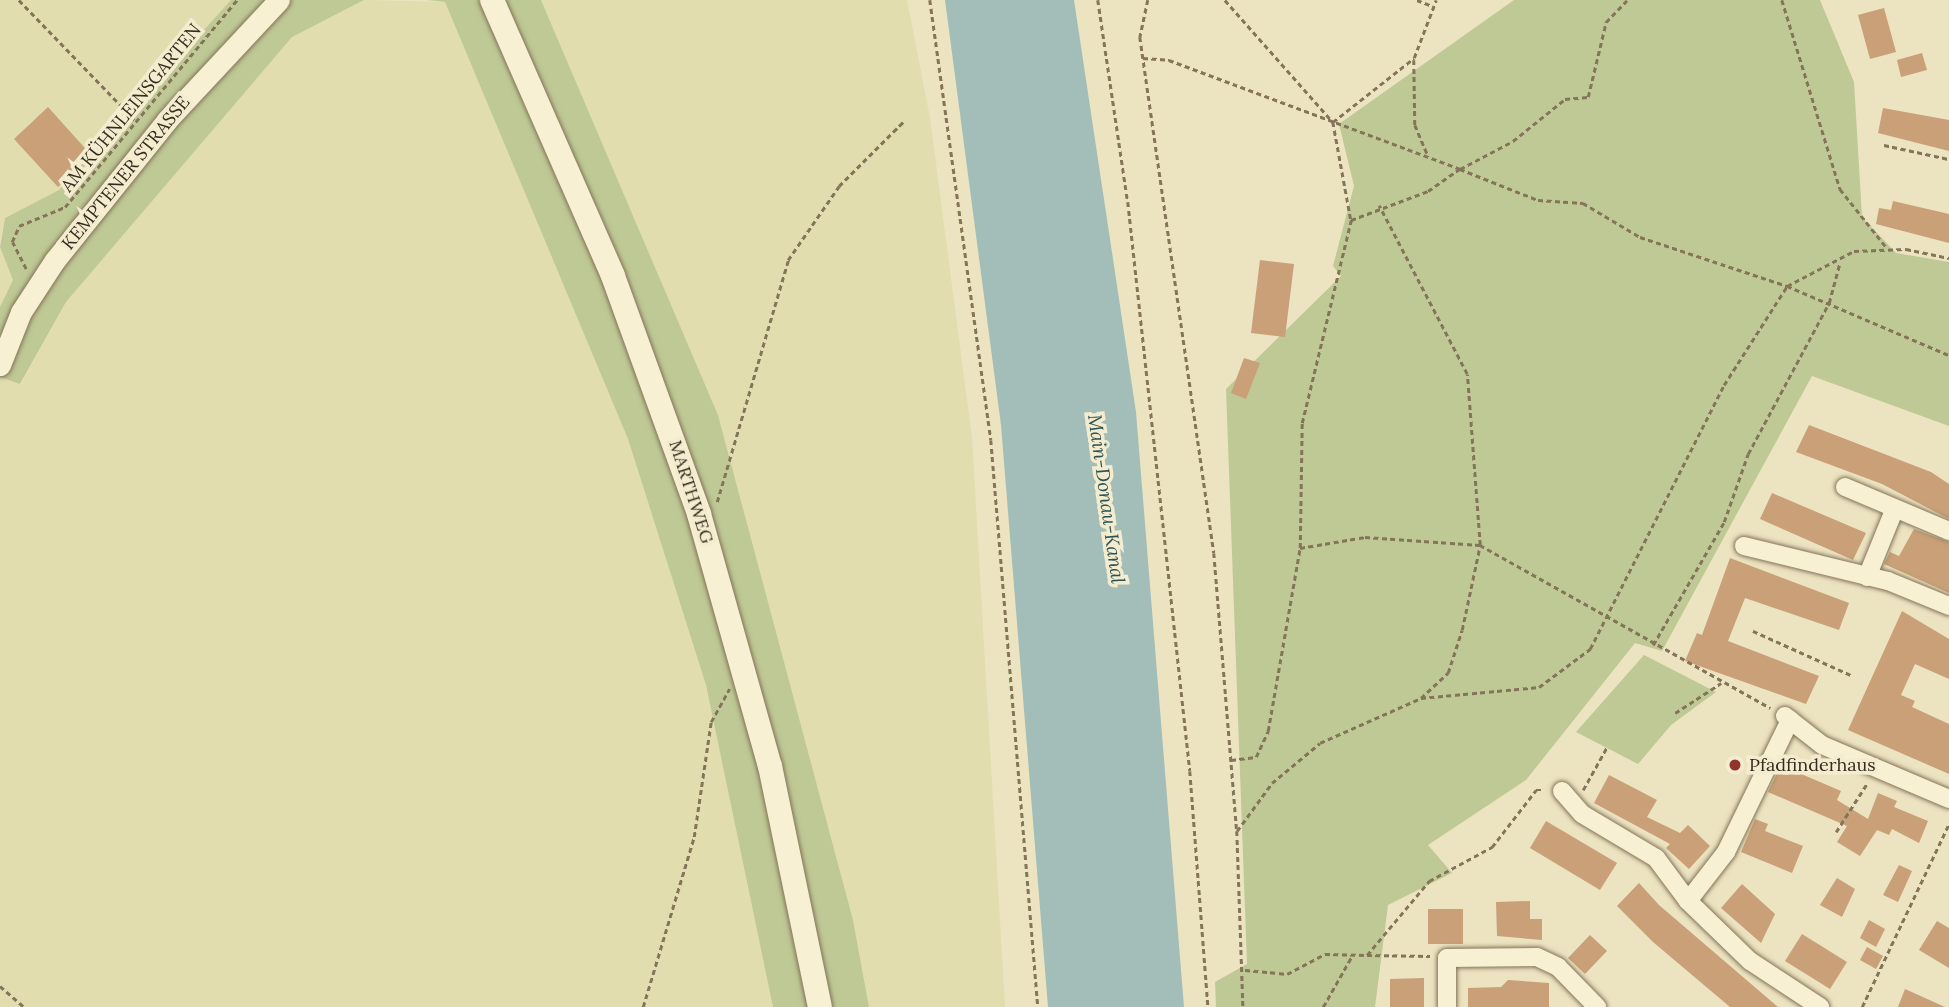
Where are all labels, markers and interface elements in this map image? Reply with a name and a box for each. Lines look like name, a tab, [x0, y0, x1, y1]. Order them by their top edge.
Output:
street label: AM KÜHNLEINSGARTEN	[56, 19, 206, 197]
street label: KEMPTENER STRASSE	[57, 92, 195, 254]
water label: Main-Donau-Kanal	[1083, 413, 1129, 585]
street label: MARTHWEG	[664, 438, 718, 546]
place label: Pfadfinderhaus	[1749, 754, 1875, 776]
marker: Pfadfinderhaus	[1727, 757, 1743, 773]

